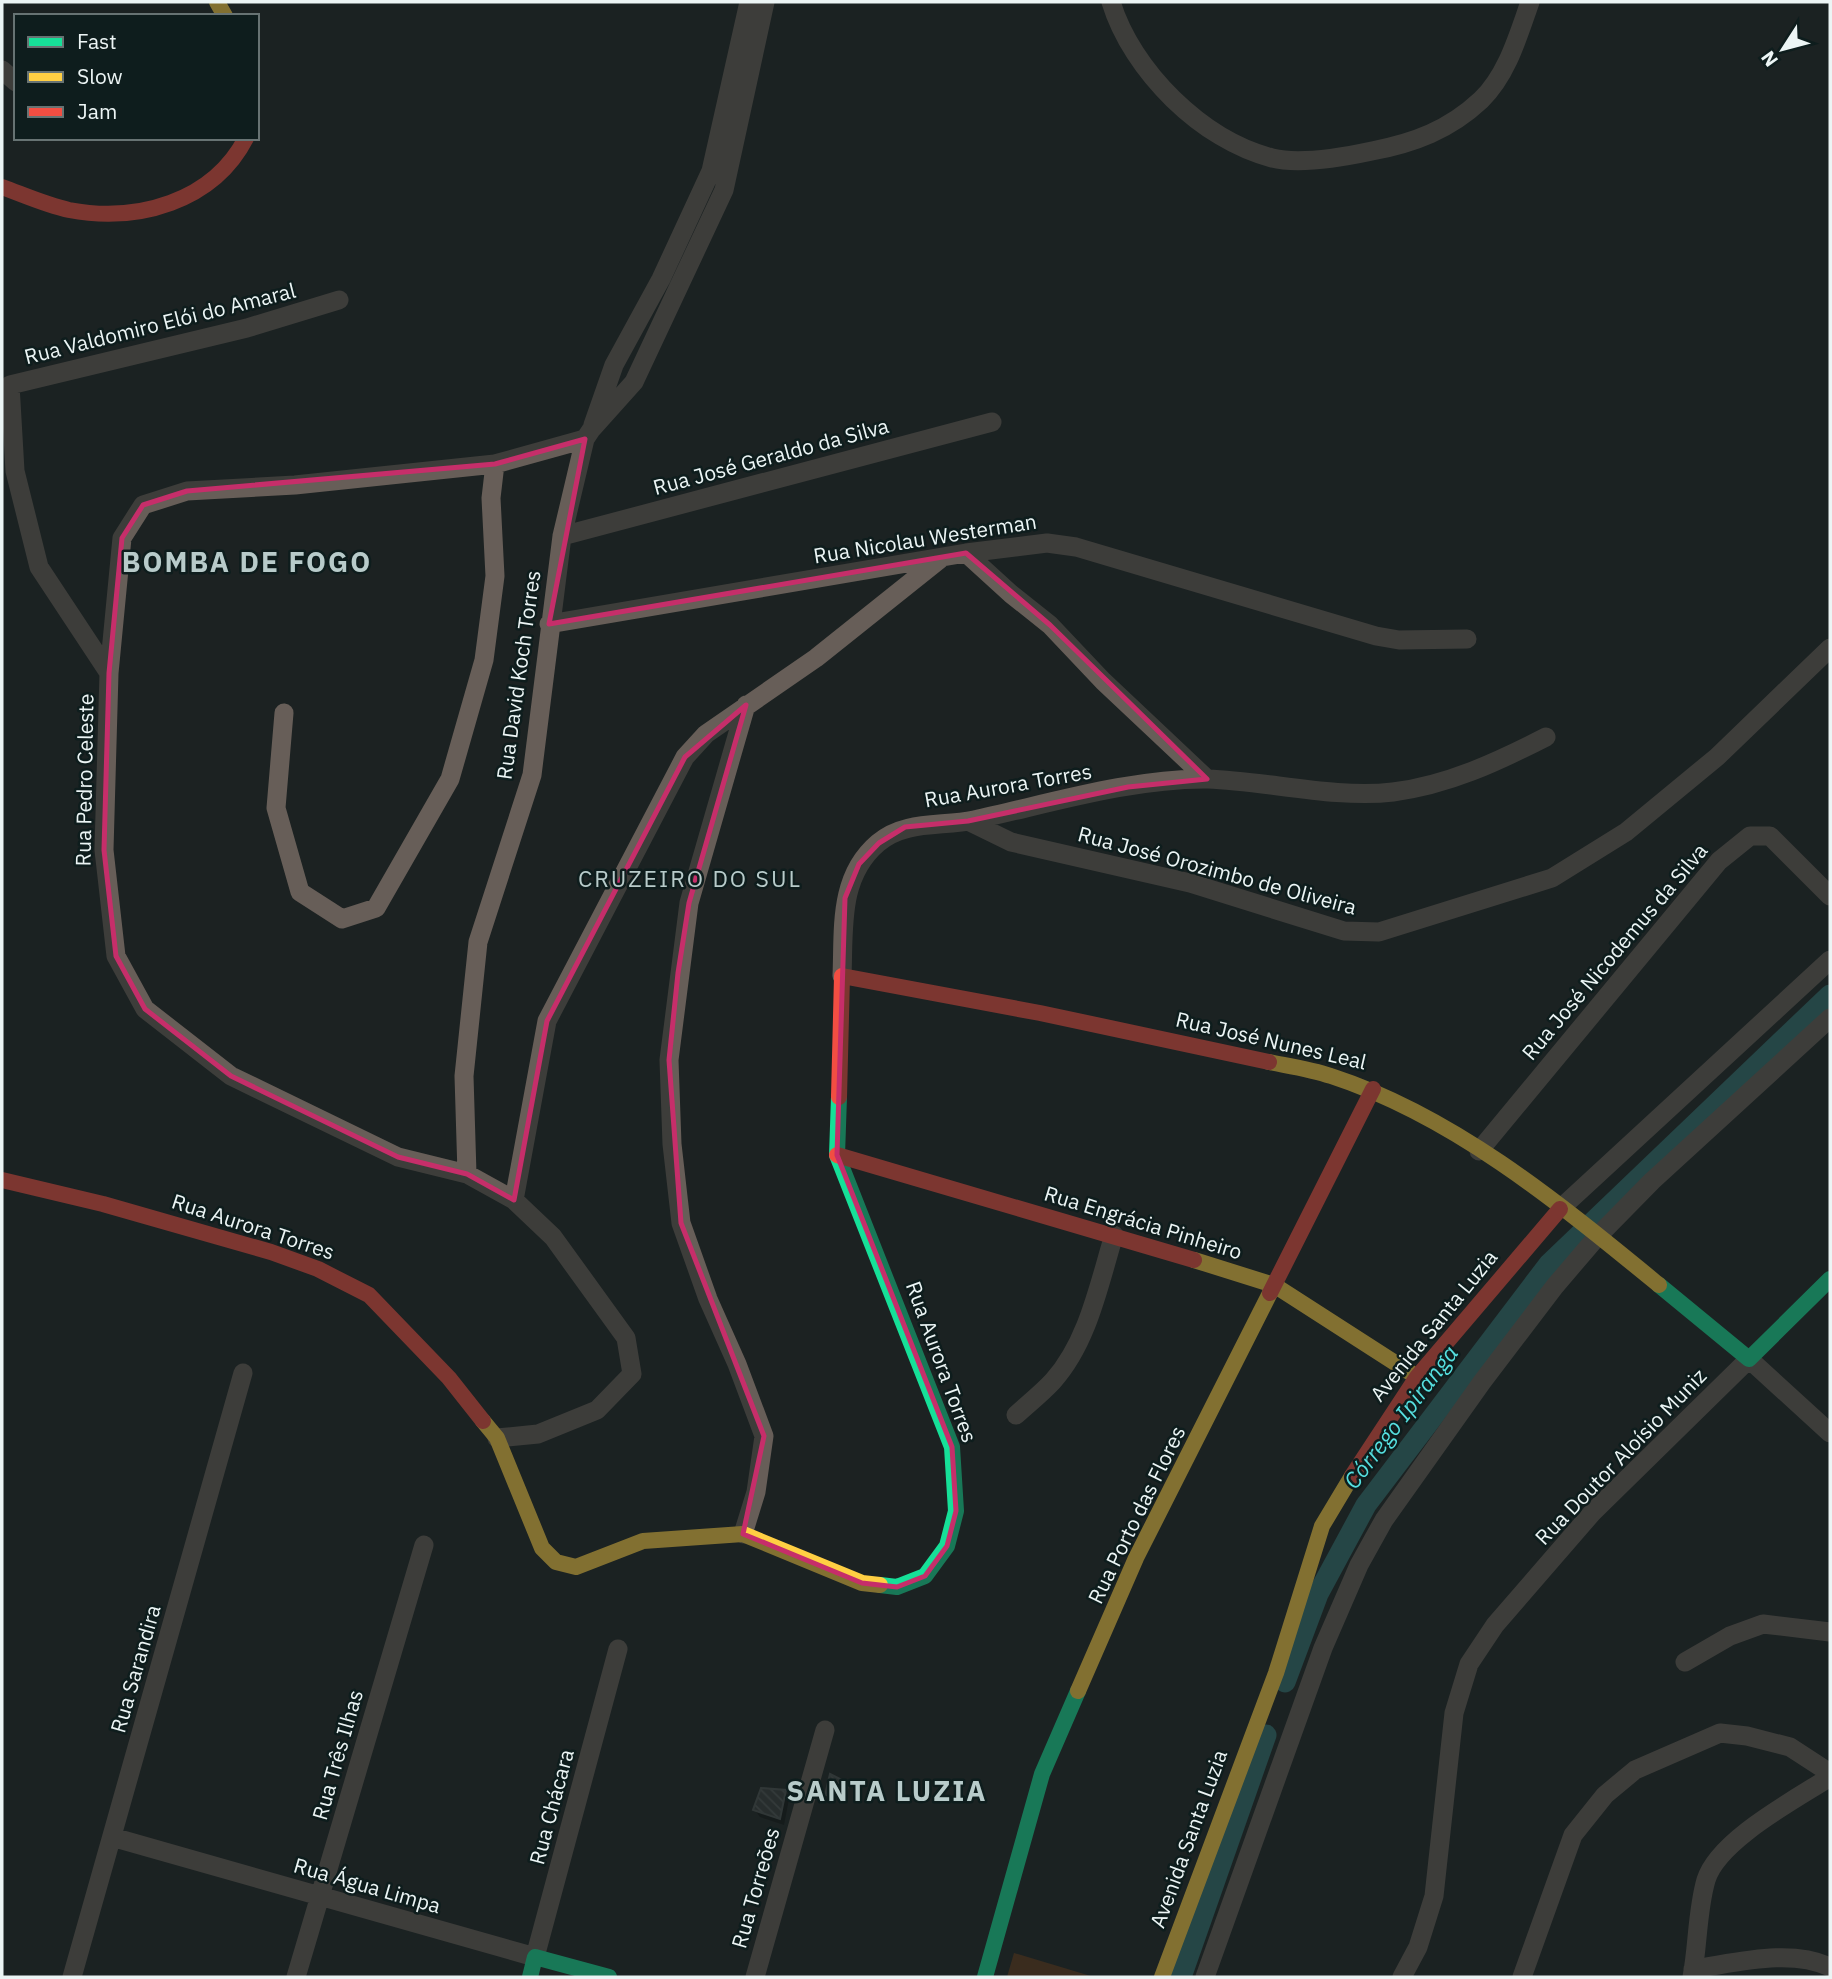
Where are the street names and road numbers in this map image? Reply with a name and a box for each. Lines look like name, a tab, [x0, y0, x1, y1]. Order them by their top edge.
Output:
street label: Rua Valdomiro Elói do Amaral	[21, 276, 299, 370]
street label: Rua José Geraldo da Silva	[650, 411, 892, 501]
street label: Rua Nicolau Westerman	[811, 507, 1038, 569]
street label: Rua David Koch Torres	[489, 569, 547, 781]
street label: Rua Pedro Celeste	[68, 693, 100, 867]
street label: Rua Aurora Torres	[922, 757, 1094, 814]
street label: Rua José Orozimbo de Oliveira	[1075, 819, 1360, 921]
street label: Rua José Nicodemus da Silva	[1515, 837, 1713, 1066]
street label: Rua José Nunes Leal	[1173, 1004, 1370, 1076]
street label: Rua Engrácia Pinheiro	[1041, 1179, 1246, 1265]
street label: Rua Aurora Torres	[168, 1187, 338, 1266]
street label: Avenida Santa Luzia	[1363, 1244, 1503, 1407]
street label: Rua Aurora Torres	[900, 1277, 984, 1446]
street label: Rua Doutor Aloísio Muniz	[1528, 1362, 1712, 1551]
street label: Rua Porto das Flores	[1081, 1421, 1191, 1608]
street label: Rua Sarandira	[103, 1601, 167, 1736]
street label: Rua Três Ilhas	[305, 1686, 369, 1823]
street label: Rua Chácara	[522, 1746, 580, 1868]
street label: Avenida Santa Luzia	[1143, 1746, 1233, 1932]
street label: Rua Torreões	[724, 1824, 786, 1951]
street label: Rua Água Limpa	[291, 1851, 444, 1919]

